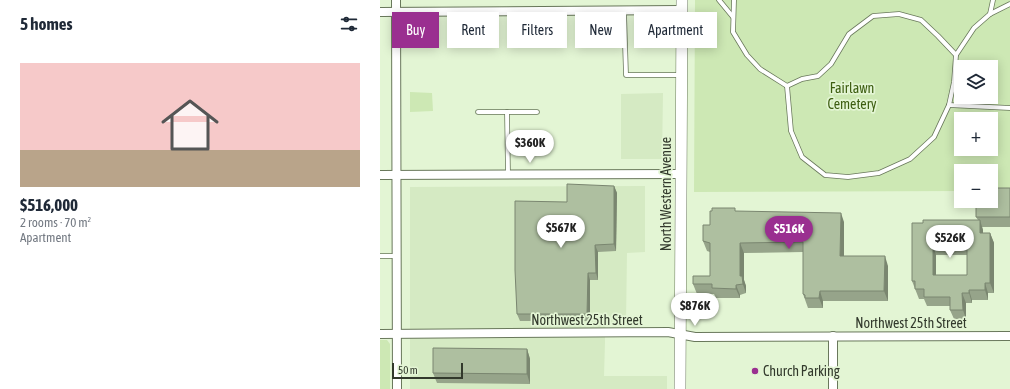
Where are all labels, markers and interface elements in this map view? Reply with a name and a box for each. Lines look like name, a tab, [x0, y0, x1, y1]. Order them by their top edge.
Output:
chip: Buy	[392, 12, 439, 48]
chip: Rent	[447, 12, 499, 48]
chip: Filters	[507, 12, 567, 48]
chip: New	[575, 12, 626, 48]
chip: Apartment	[634, 12, 717, 48]
icon: filters	[338, 13, 360, 35]
text: 5 homes	[20, 14, 73, 34]
map controls	[954, 60, 998, 208]
button: layers	[954, 60, 998, 104]
park label: Fairlawn Cemetery	[827, 80, 877, 112]
icon: home	[154, 89, 226, 161]
button: +	[954, 112, 998, 156]
pin: $360K	[502, 130, 558, 164]
text: $360K	[515, 135, 545, 150]
street label: North Western Avenue	[658, 137, 674, 251]
button: −	[954, 164, 998, 208]
text: $516,000	[20, 195, 78, 215]
text: 2 rooms · 70 m²	[20, 215, 91, 230]
pin: $567K	[533, 215, 589, 249]
pin: $516K	[761, 216, 817, 250]
text: $567K	[546, 220, 576, 235]
text: $516K	[774, 221, 804, 236]
pin: $526K	[922, 225, 978, 259]
text: Apartment	[20, 230, 71, 245]
text: $526K	[935, 230, 965, 245]
pin: $876K	[667, 293, 723, 327]
text: $876K	[680, 298, 710, 313]
street label: Northwest 25th Street	[531, 312, 643, 328]
street label: Northwest 25th Street	[855, 315, 967, 331]
scale bar	[392, 361, 463, 380]
place label: Church Parking	[763, 363, 840, 379]
text: 50 m	[398, 364, 418, 376]
marker: Church Parking	[750, 366, 760, 376]

